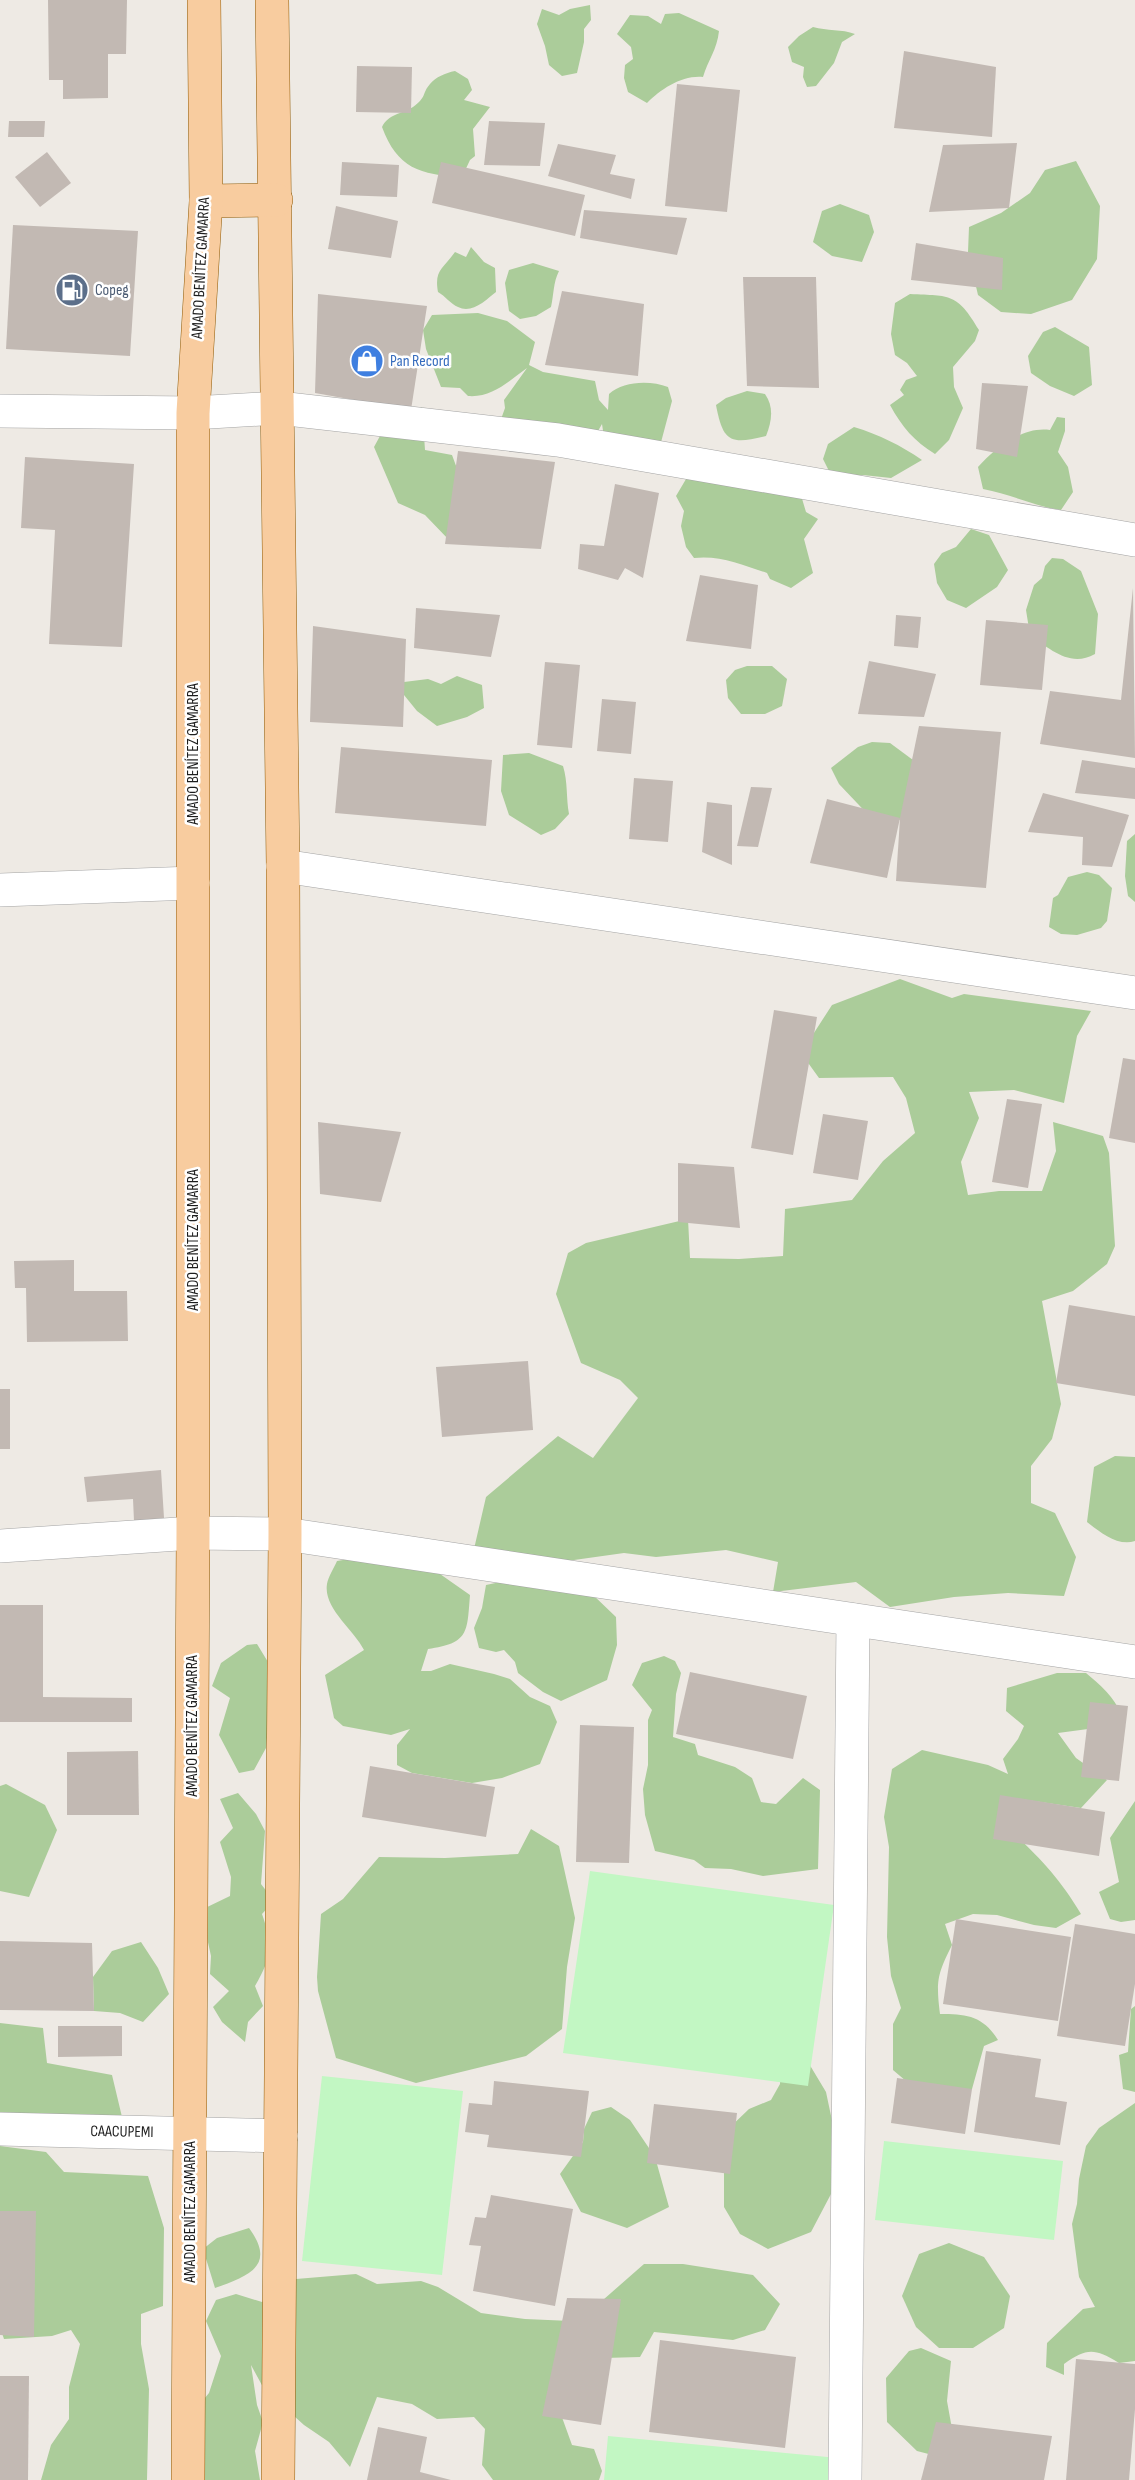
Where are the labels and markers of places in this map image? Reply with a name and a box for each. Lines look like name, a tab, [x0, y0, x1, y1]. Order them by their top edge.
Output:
fuel station icon: Copeg	[54, 272, 90, 308]
place label: Copeg	[95, 281, 129, 300]
shop icon: Pan Record	[349, 343, 385, 379]
place label: Pan Record	[390, 352, 450, 371]

